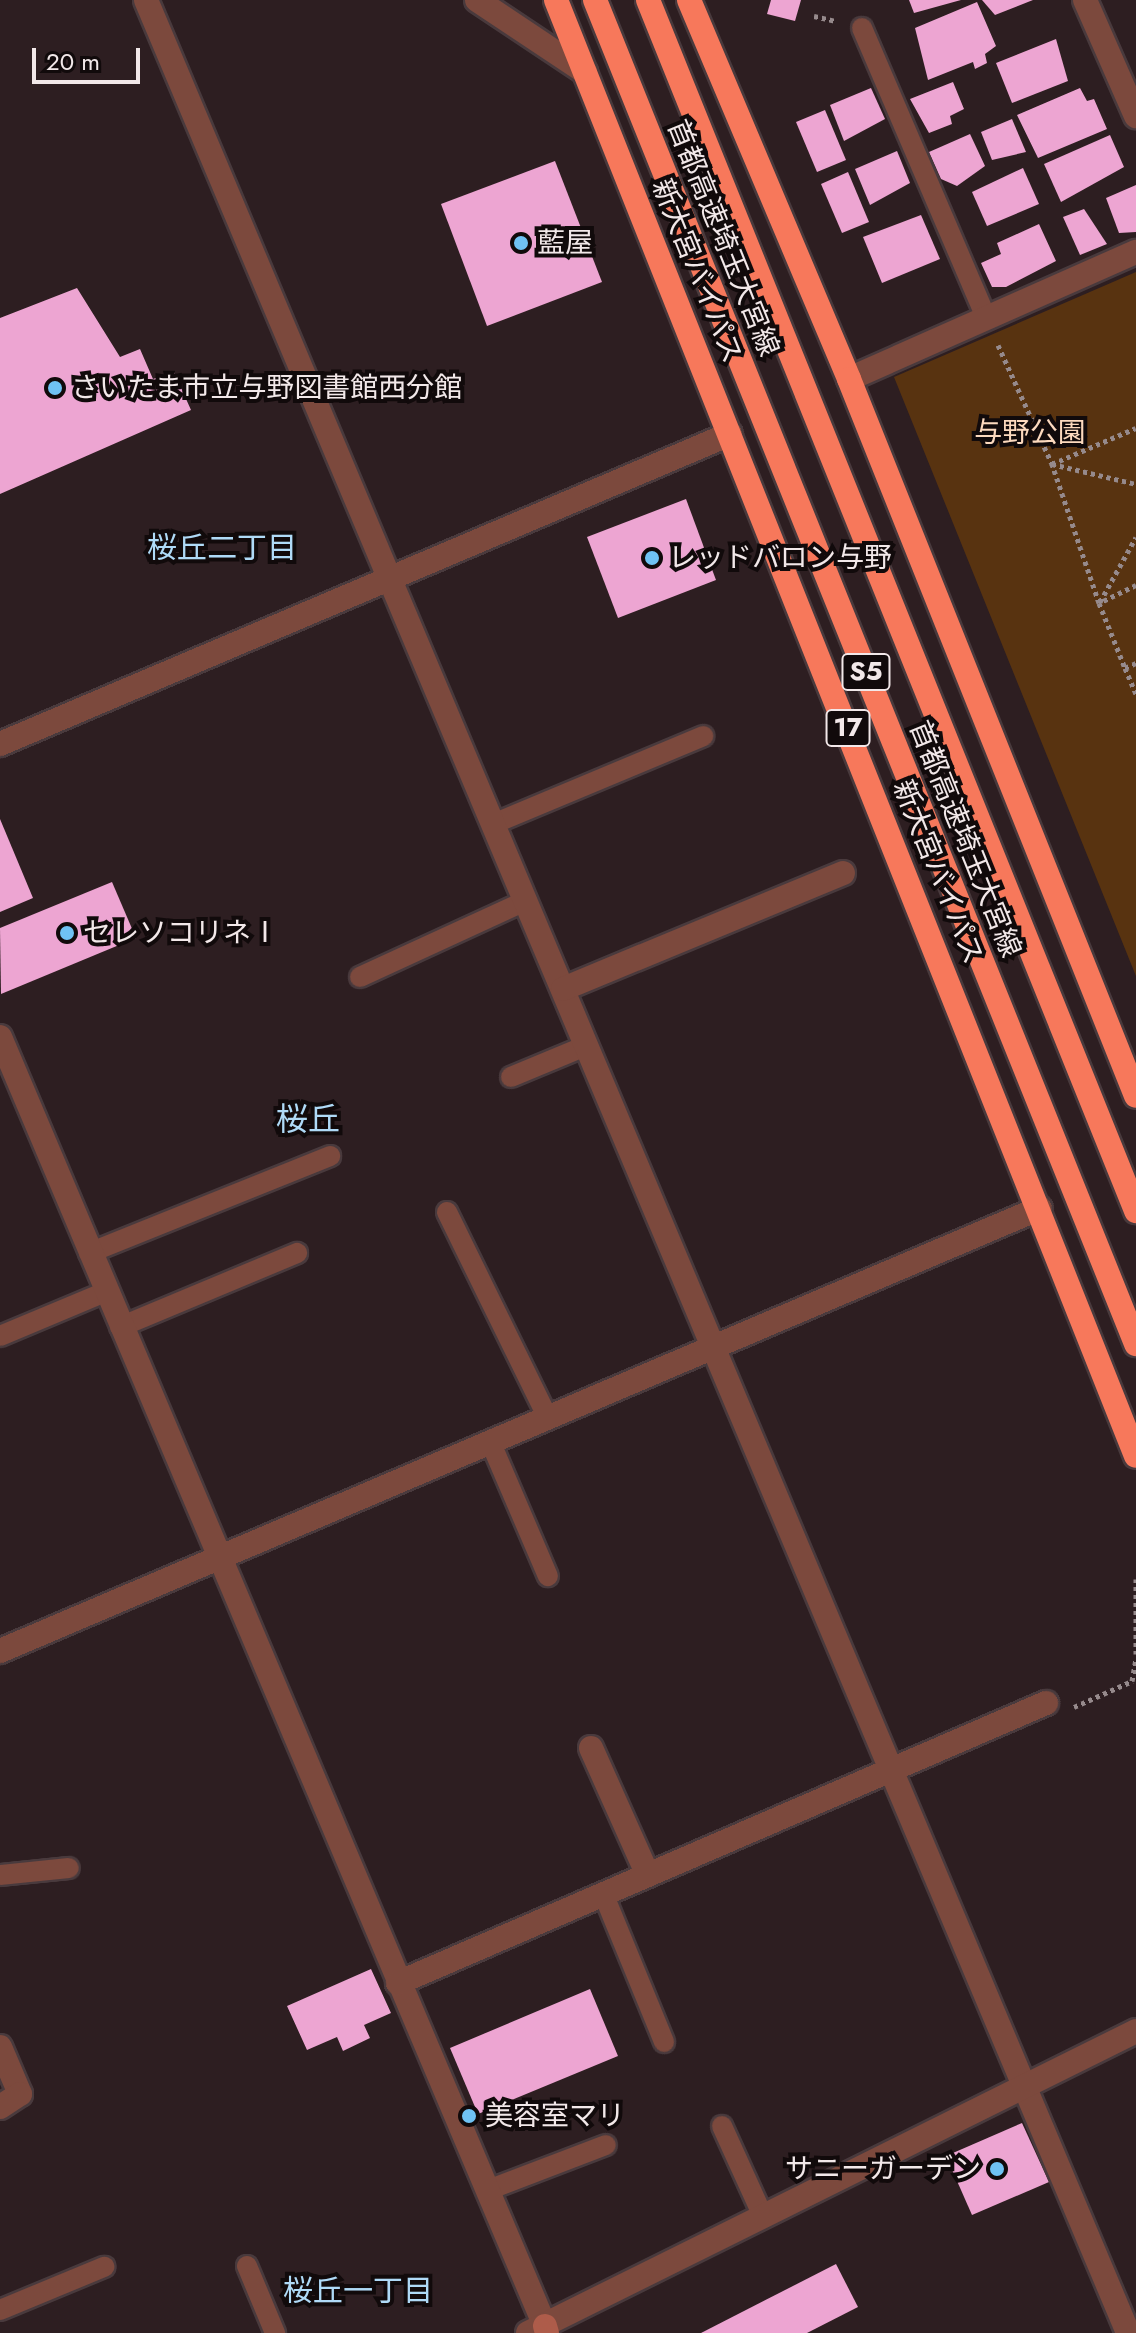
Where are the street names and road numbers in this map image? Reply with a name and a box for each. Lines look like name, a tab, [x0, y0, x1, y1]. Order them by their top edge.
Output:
street label: 首都高速埼玉大宮線	[660, 115, 786, 361]
street label: 新大宮バイパス	[645, 174, 749, 368]
road number: S5	[840, 650, 892, 694]
road number: 17	[824, 706, 872, 750]
street label: 首都高速埼玉大宮線	[902, 716, 1028, 962]
street label: 新大宮バイパス	[886, 775, 990, 969]

